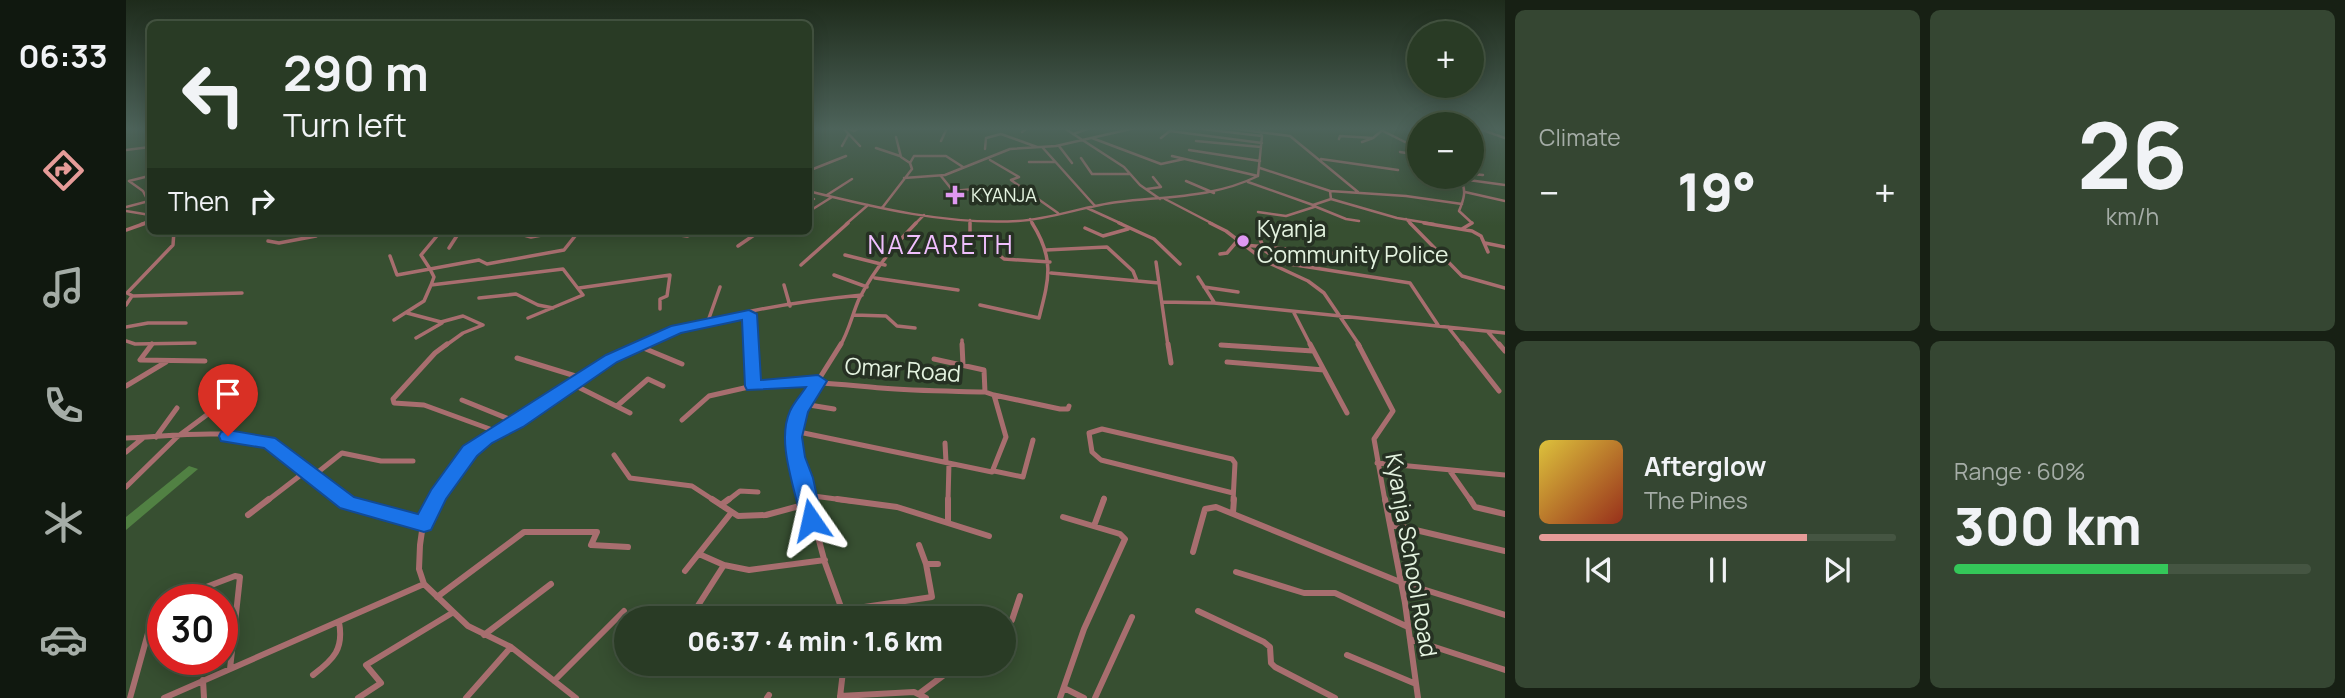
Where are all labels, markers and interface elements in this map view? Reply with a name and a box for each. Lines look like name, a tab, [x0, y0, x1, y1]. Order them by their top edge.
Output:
map controls	[1407, 21, 1484, 189]
button: +	[1407, 21, 1484, 98]
text: 06:33	[18, 34, 108, 78]
text: 290 m	[283, 39, 429, 106]
icon: left	[168, 49, 259, 140]
text: 26	[2077, 92, 2188, 216]
text: Turn left	[283, 103, 407, 147]
button: −	[1407, 112, 1484, 189]
text: Climate	[1539, 121, 1621, 153]
icon: directions	[39, 146, 88, 195]
text: 19°	[1677, 156, 1756, 227]
text: −	[1539, 166, 1560, 218]
text: +	[1874, 166, 1896, 218]
icon: right	[243, 182, 281, 220]
place label: KYANJA	[971, 182, 1037, 208]
text: Then	[168, 183, 229, 219]
marker: KYANJA	[945, 185, 965, 205]
text: km/h	[2106, 200, 2159, 232]
place label: Kyanja Community Police	[1257, 212, 1448, 270]
district label: NAZARETH	[867, 226, 1015, 262]
marker: Kyanja Community Police	[1235, 233, 1251, 249]
icon: music	[39, 263, 88, 312]
street label: Omar Road	[844, 349, 962, 389]
pin	[198, 364, 258, 436]
icon: arrive	[209, 375, 247, 413]
icon: phone	[39, 381, 88, 430]
text: Afterglow	[1644, 448, 1766, 484]
street label: Kyanja School Road	[1378, 451, 1446, 659]
text: Range · 60%	[1954, 455, 2085, 487]
position arrow	[774, 483, 848, 557]
text: The Pines	[1644, 484, 1748, 516]
text: 300 km	[1954, 490, 2142, 561]
icon: climate	[39, 498, 88, 547]
icon: previous	[1580, 551, 1618, 589]
icon: pause	[1699, 551, 1737, 589]
icon: next	[1818, 551, 1856, 589]
speed limit sign: 30	[147, 584, 238, 675]
icon: car	[39, 615, 88, 664]
text: 06:37 · 4 min · 1.6 km	[687, 623, 943, 659]

